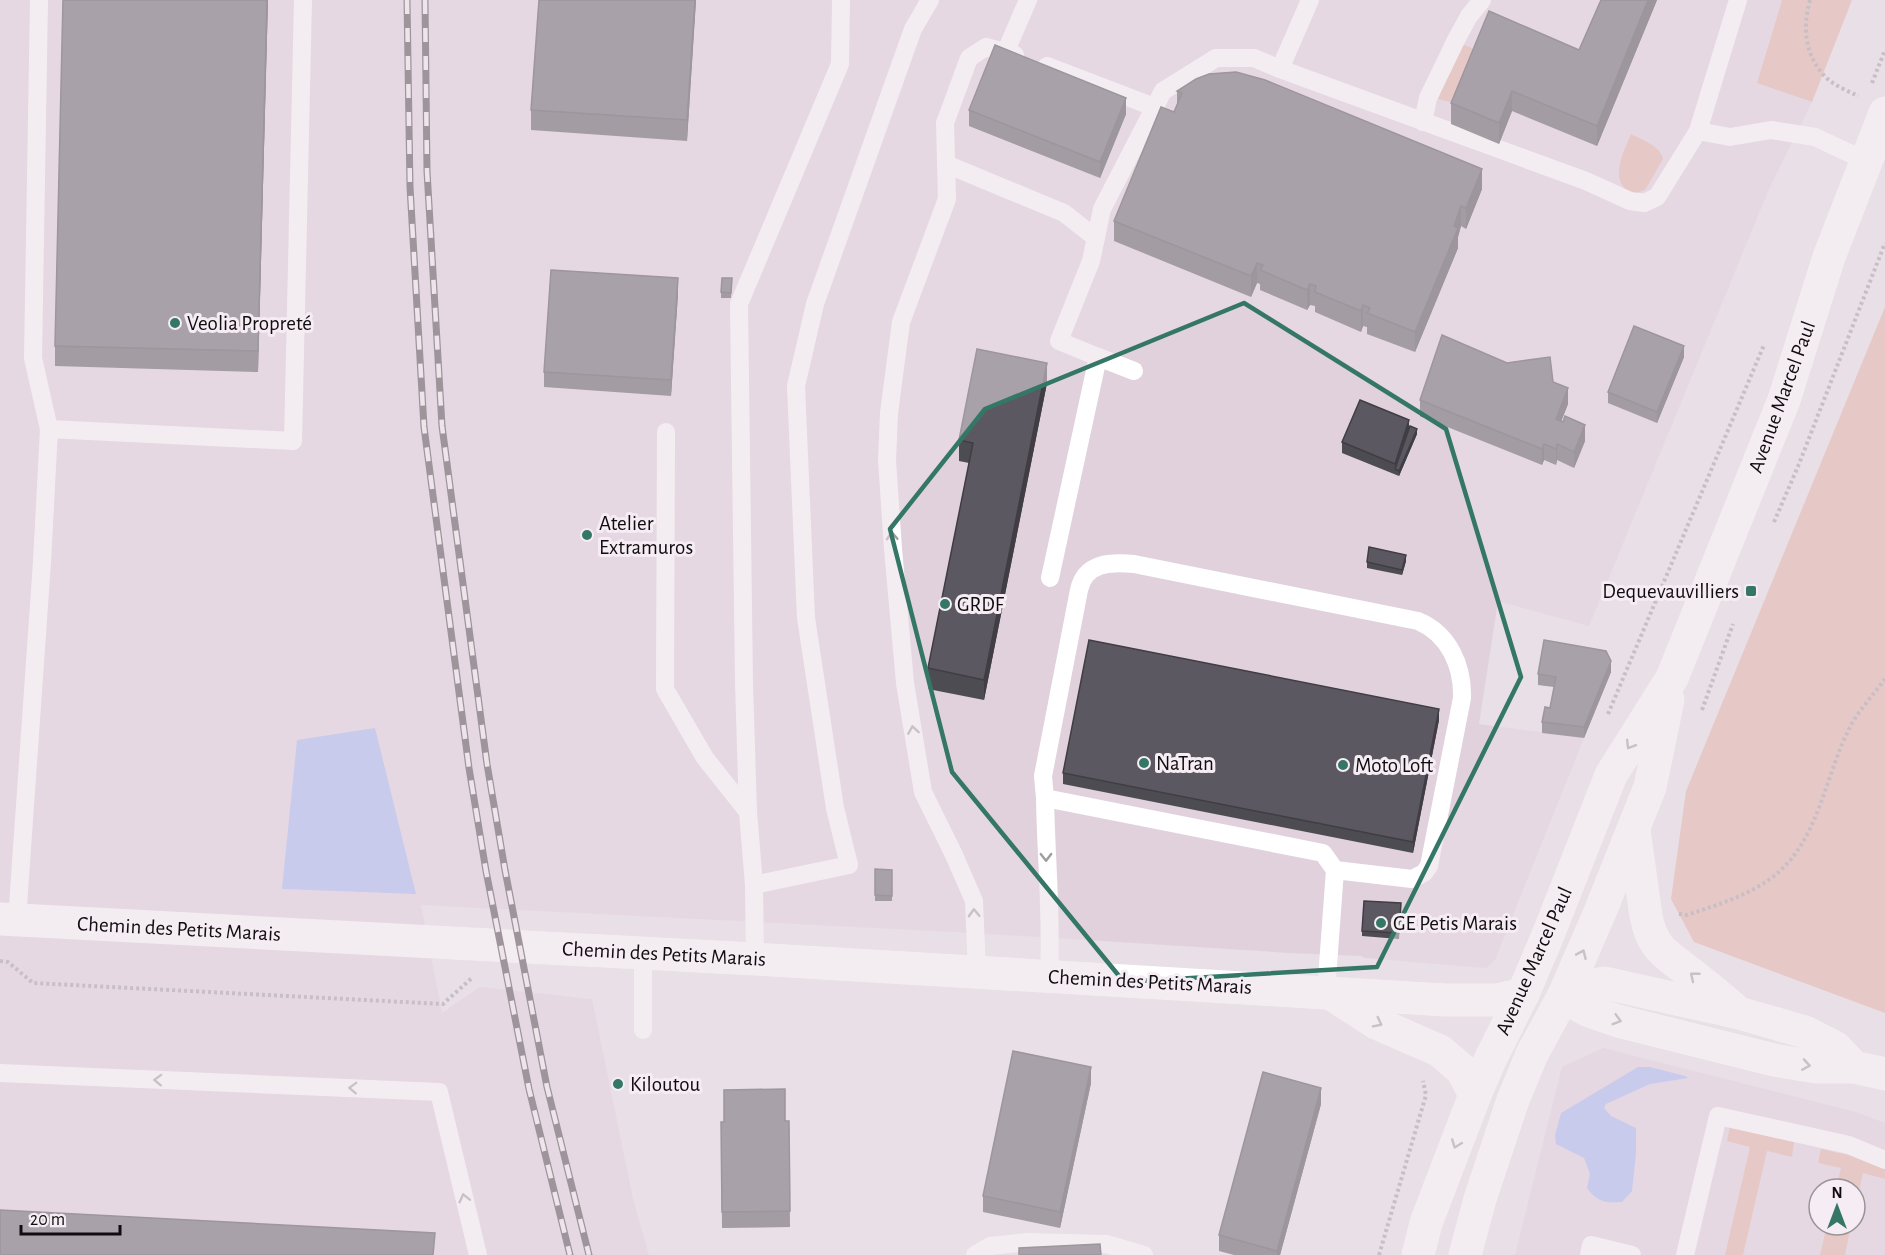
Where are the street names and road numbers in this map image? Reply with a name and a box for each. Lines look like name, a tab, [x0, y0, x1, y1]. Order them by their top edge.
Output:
street label: Avenue Marcel Paul	[1745, 318, 1819, 476]
street label: Avenue Marcel Paul	[1492, 884, 1576, 1038]
street label: Chemin des Petits Marais	[77, 913, 281, 945]
street label: Chemin des Petits Marais	[562, 938, 766, 970]
street label: Chemin des Petits Marais	[1048, 966, 1252, 998]

